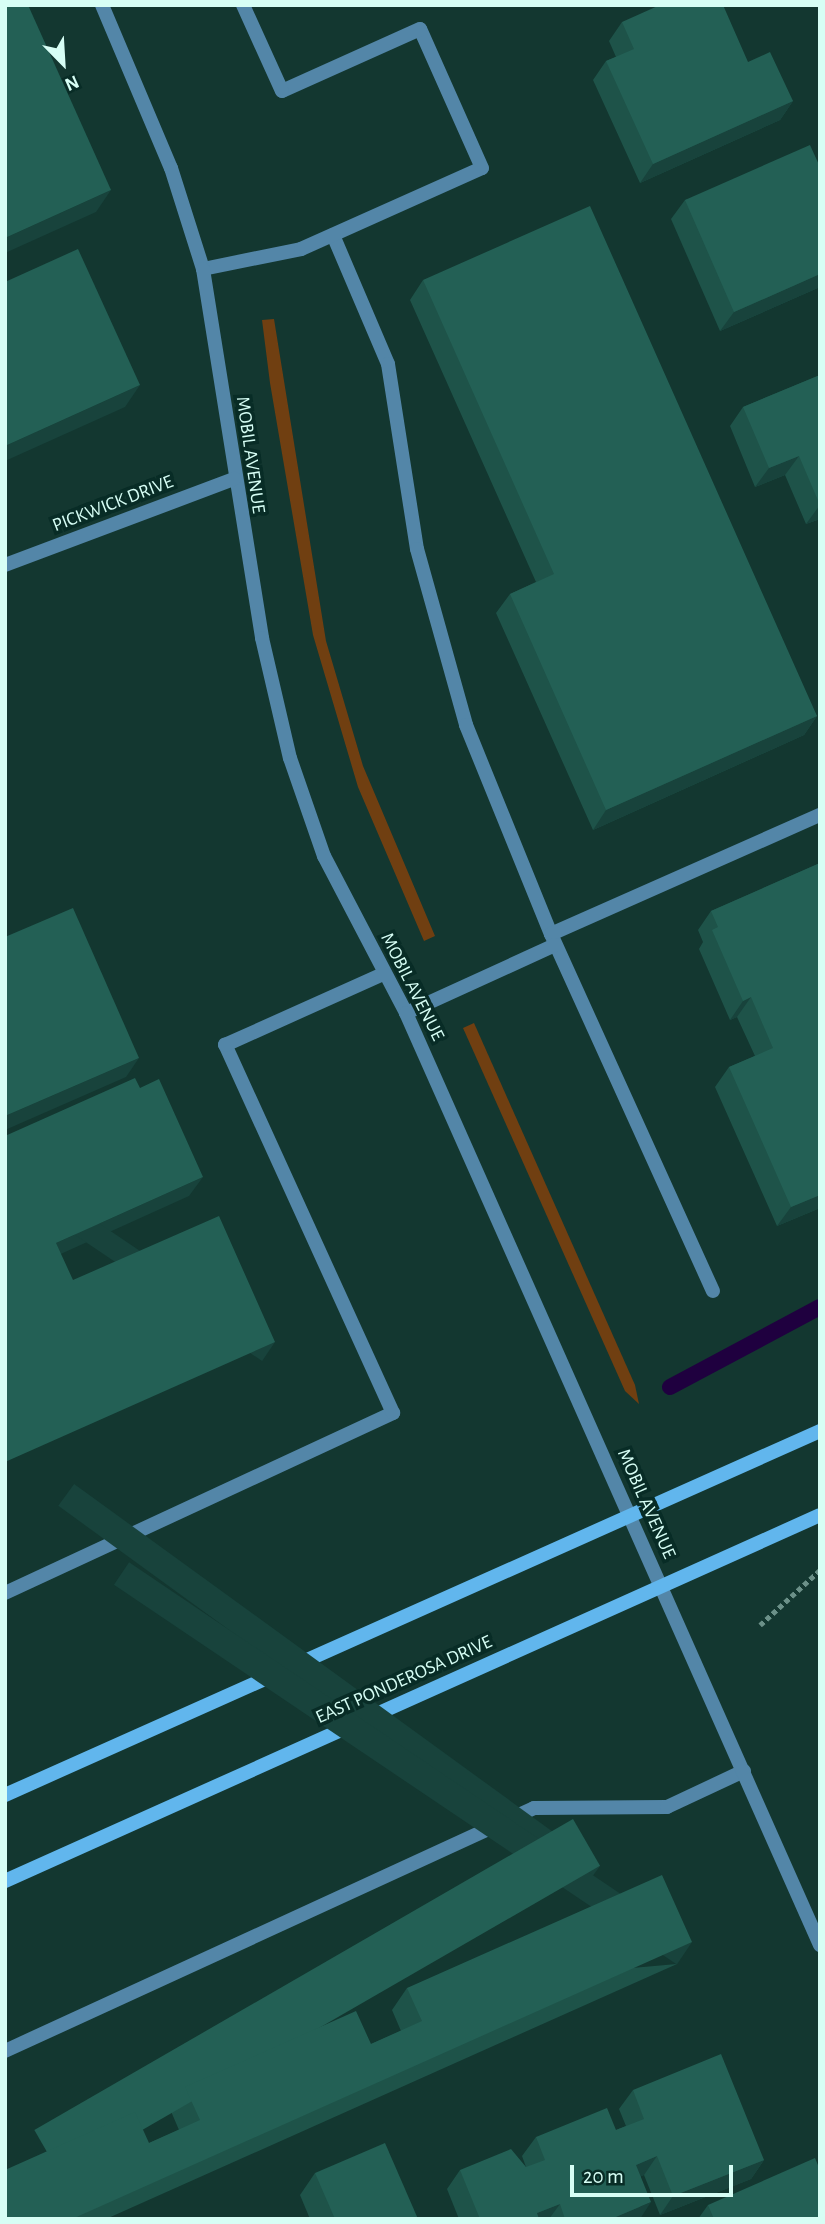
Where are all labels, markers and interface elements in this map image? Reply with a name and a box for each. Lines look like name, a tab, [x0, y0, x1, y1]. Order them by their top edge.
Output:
north arrow	[28, 28, 98, 98]
text: N	[62, 71, 82, 94]
street label: MOBIL AVENUE	[231, 395, 269, 515]
street label: PICKWICK DRIVE	[49, 471, 177, 537]
street label: MOBIL AVENUE	[375, 929, 449, 1045]
street label: MOBIL AVENUE	[612, 1446, 680, 1562]
street label: EAST PONDEROSA DRIVE	[312, 1631, 496, 1729]
scale bar	[573, 2150, 736, 2194]
text: 20 m	[583, 2166, 624, 2187]

